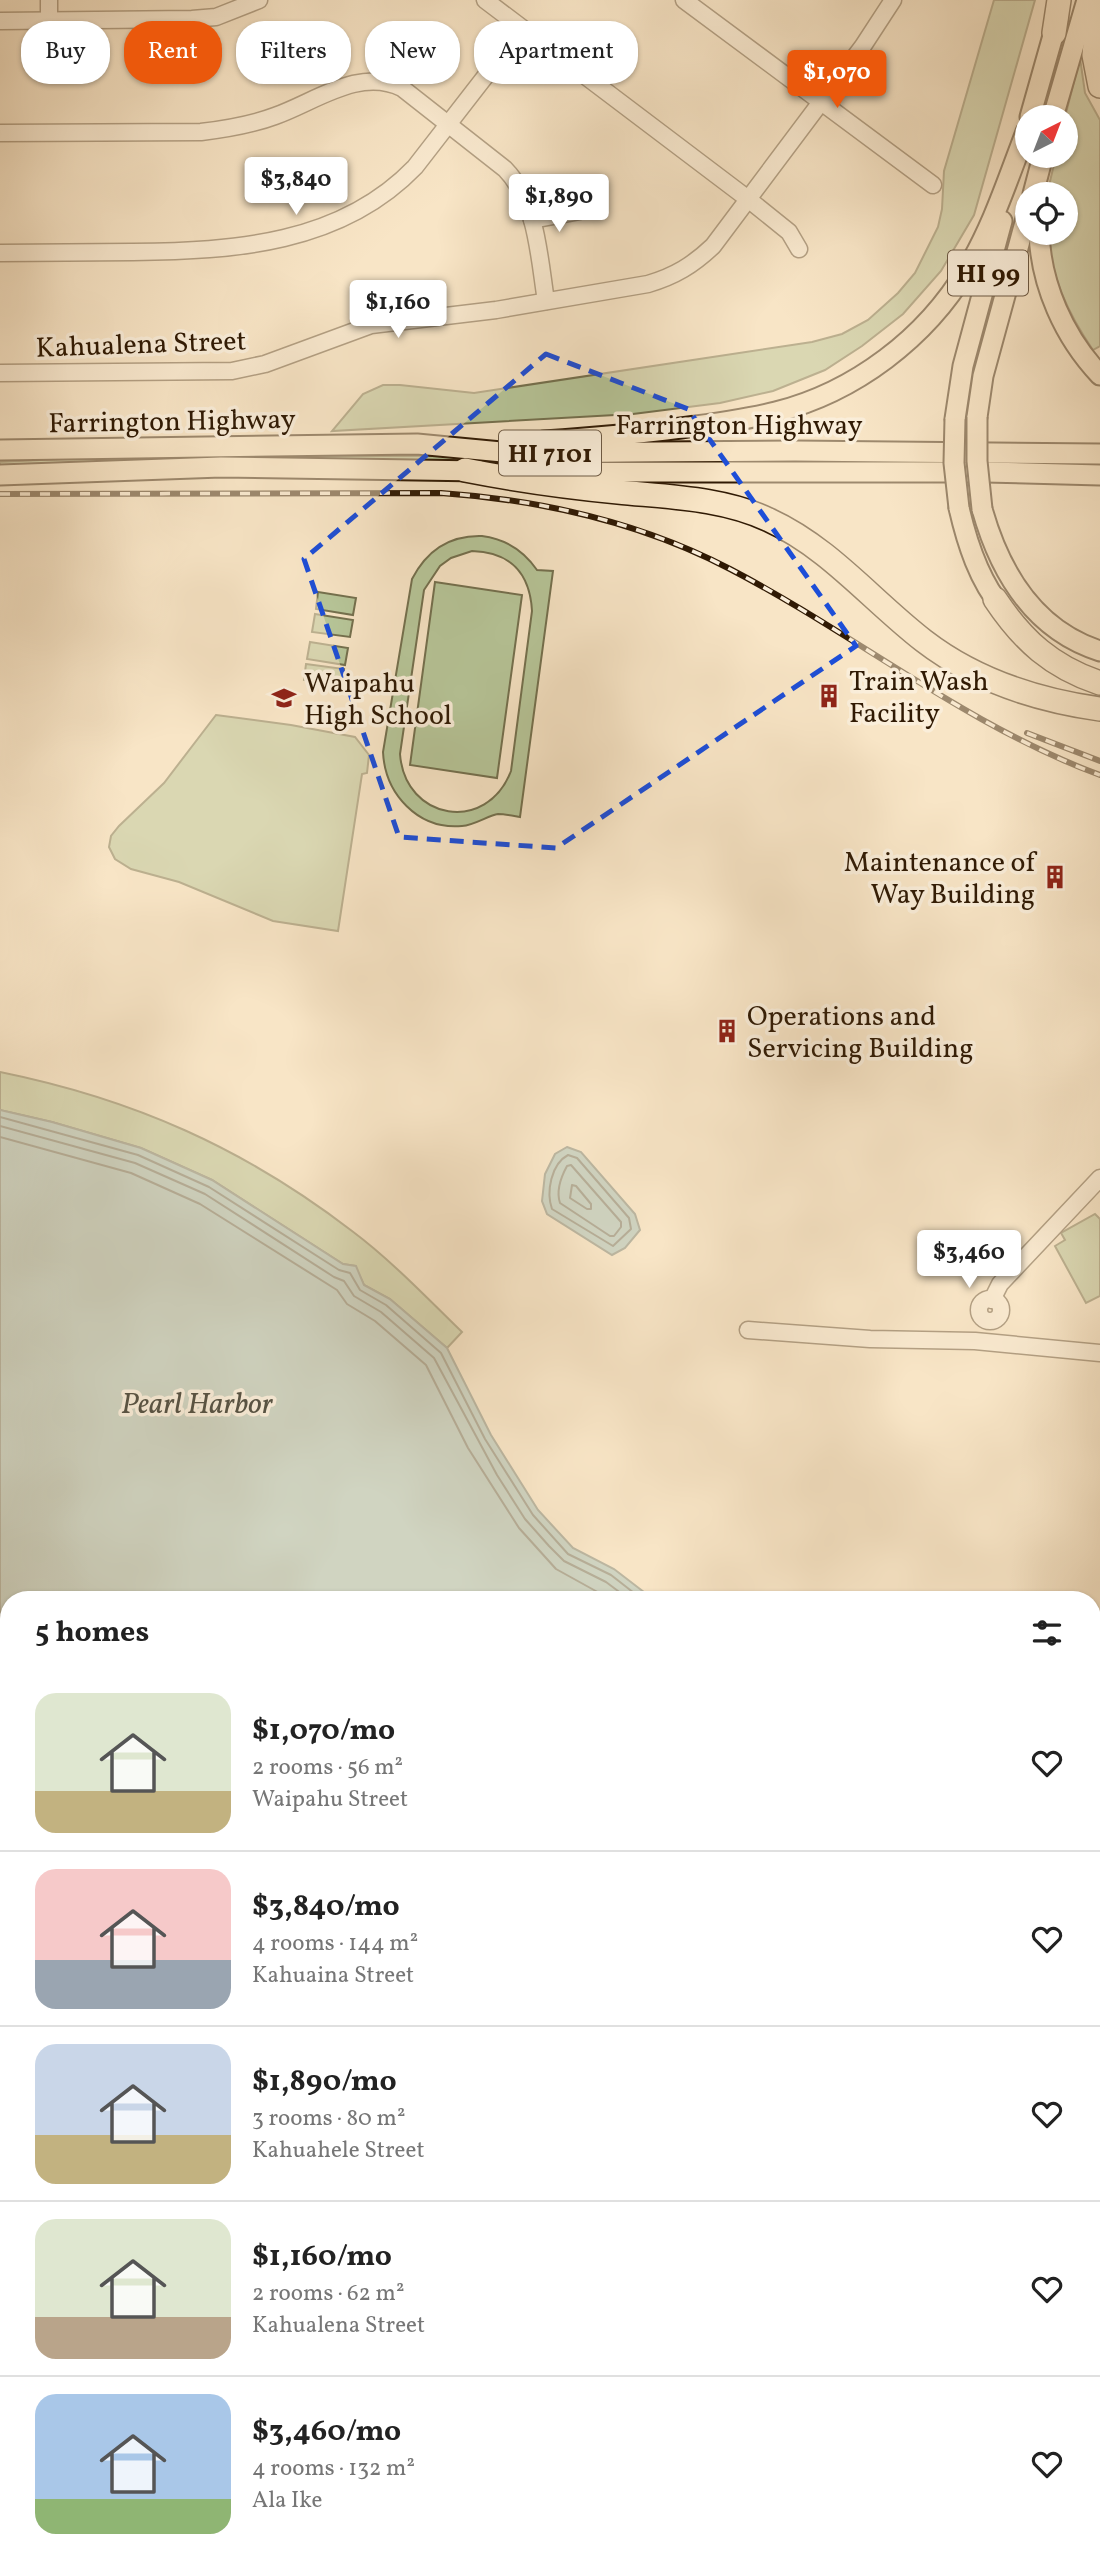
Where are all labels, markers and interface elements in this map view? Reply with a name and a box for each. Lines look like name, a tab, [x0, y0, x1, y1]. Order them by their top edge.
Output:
chip: Buy	[21, 21, 110, 84]
chip: Rent	[124, 21, 222, 84]
chip: Filters	[236, 21, 351, 84]
chip: New	[365, 21, 460, 84]
chip: Apartment	[474, 21, 638, 84]
pin: $1,070	[780, 50, 894, 110]
text: $1,070	[803, 57, 871, 89]
north arrow	[1015, 105, 1078, 168]
map controls	[1015, 105, 1078, 245]
pin: $3,840	[239, 158, 353, 217]
text: $3,840	[261, 164, 331, 196]
pin: $1,890	[502, 174, 616, 234]
text: $1,890	[525, 181, 593, 213]
button: locate	[1015, 182, 1078, 245]
road number: HI 99	[948, 250, 1028, 296]
pin: $1,160	[341, 280, 455, 340]
text: $1,160	[366, 287, 430, 319]
street label: Kahualena Street	[35, 322, 247, 369]
street label: Farrington Highway	[48, 401, 296, 444]
street label: Farrington Highway	[615, 407, 863, 446]
road number: HI 7101	[499, 430, 601, 475]
place label: Train Wash Facility	[849, 663, 989, 734]
place label: Waipahu High School	[304, 665, 452, 736]
building icon: Train Wash Facility	[815, 682, 843, 710]
school or university icon: Waipahu High School	[270, 684, 298, 712]
place label: Maintenance of Way Building	[844, 844, 1037, 915]
building icon: Maintenance of Way Building	[1041, 863, 1069, 891]
place label: Operations and Servicing Building	[747, 998, 974, 1069]
building icon: Operations and Servicing Building	[713, 1017, 741, 1045]
pin: $3,460	[912, 1230, 1026, 1290]
text: $3,460	[933, 1237, 1005, 1269]
water label: Pearl Harbor	[121, 1384, 274, 1426]
text: 5 homes	[35, 1612, 149, 1654]
icon: filters	[1028, 1614, 1066, 1652]
text: $1,070/mo	[252, 1710, 395, 1752]
icon: home	[91, 1721, 175, 1805]
icon: heart	[1028, 1744, 1066, 1782]
text: 2 rooms · 56 m²	[252, 1752, 403, 1784]
text: Waipahu Street	[252, 1784, 408, 1816]
text: $3,840/mo	[252, 1886, 400, 1928]
icon: home	[91, 1897, 175, 1981]
icon: heart	[1028, 1920, 1066, 1958]
text: 4 rooms · 144 m²	[252, 1928, 418, 1960]
text: Kahuaina Street	[252, 1960, 414, 1992]
text: $1,890/mo	[252, 2061, 397, 2103]
icon: home	[91, 2072, 175, 2156]
icon: heart	[1028, 2095, 1066, 2133]
text: 3 rooms · 80 m²	[252, 2103, 405, 2135]
text: Kahuahele Street	[252, 2135, 424, 2167]
text: $1,160/mo	[252, 2236, 392, 2278]
icon: home	[91, 2247, 175, 2331]
icon: heart	[1028, 2270, 1066, 2308]
text: 2 rooms · 62 m²	[252, 2278, 404, 2310]
text: Kahualena Street	[252, 2310, 425, 2342]
text: $3,460/mo	[252, 2411, 401, 2453]
icon: home	[91, 2422, 175, 2506]
icon: heart	[1028, 2445, 1066, 2483]
text: 4 rooms · 132 m²	[252, 2453, 415, 2485]
text: Ala Ike	[252, 2485, 322, 2517]

